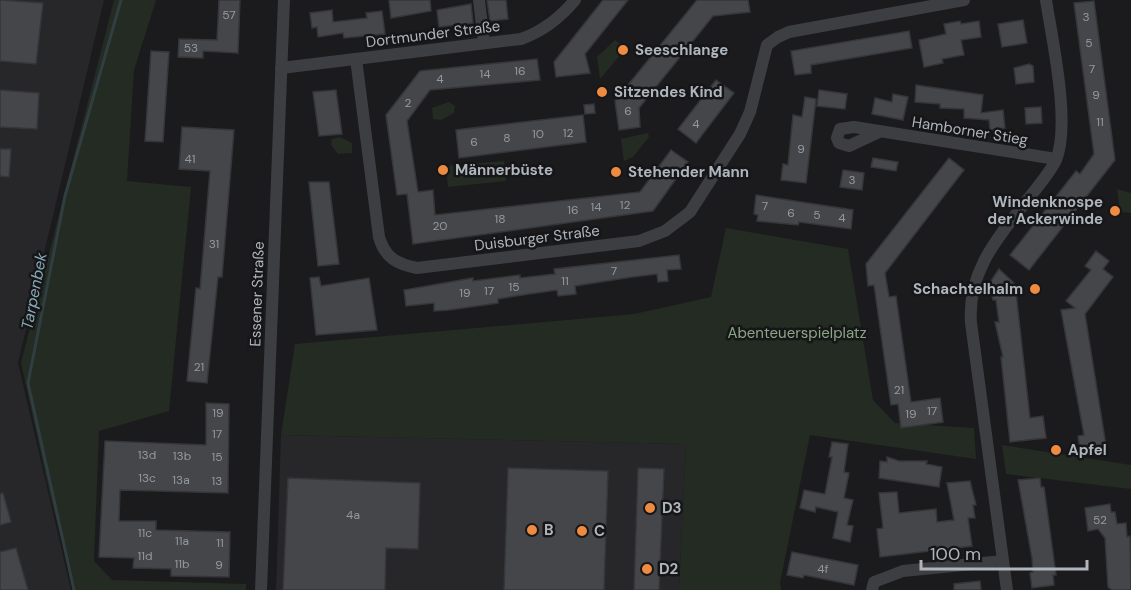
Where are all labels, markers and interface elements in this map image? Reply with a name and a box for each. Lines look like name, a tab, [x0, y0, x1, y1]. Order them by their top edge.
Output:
house number: 57	[222, 7, 236, 23]
house number: 3	[1082, 9, 1090, 25]
street label: Dortmunder Straße	[365, 16, 501, 52]
house number: 5	[1085, 35, 1093, 51]
house number: 53	[184, 40, 198, 56]
place label: Seeschlange	[635, 40, 728, 60]
marker: Seeschlange	[616, 43, 630, 57]
house number: 7	[1089, 61, 1095, 77]
house number: 16	[514, 63, 526, 79]
house number: 14	[479, 66, 491, 82]
house number: 4	[436, 71, 444, 87]
place label: Sitzendes Kind	[614, 82, 723, 102]
marker: Sitzendes Kind	[595, 85, 609, 99]
house number: 9	[1092, 87, 1100, 103]
house number: 2	[405, 95, 412, 111]
house number: 6	[624, 103, 632, 119]
street label: Hamborner Stieg	[911, 112, 1029, 150]
house number: 11	[1096, 114, 1104, 130]
house number: 4	[692, 116, 700, 132]
house number: 12	[563, 125, 573, 141]
house number: 10	[532, 126, 544, 142]
house number: 8	[503, 130, 511, 146]
house number: 6	[470, 134, 478, 150]
house number: 9	[797, 141, 805, 157]
house number: 41	[184, 151, 196, 167]
place label: Männerbüste	[455, 160, 553, 180]
place label: Stehender Mann	[628, 162, 749, 182]
marker: Männerbüste	[436, 163, 450, 177]
marker: Stehender Mann	[609, 165, 623, 179]
house number: 3	[848, 172, 856, 188]
place label: Windenknospe der Ackerwinde	[987, 192, 1103, 229]
house number: 12	[620, 197, 630, 213]
house number: 7	[762, 198, 768, 214]
house number: 14	[590, 199, 602, 215]
house number: 16	[567, 202, 579, 218]
marker: Windenknospe der Ackerwinde	[1108, 204, 1122, 218]
house number: 6	[787, 205, 795, 221]
house number: 5	[813, 207, 821, 223]
house number: 4	[838, 210, 846, 226]
house number: 18	[494, 211, 506, 227]
house number: 20	[432, 218, 448, 234]
street label: Duisburger Straße	[473, 220, 601, 256]
house number: 31	[209, 236, 219, 252]
street label: Essener Straße	[245, 241, 269, 347]
water label: Tarpenbek	[16, 250, 52, 331]
house number: 7	[611, 263, 617, 279]
house number: 11	[561, 273, 569, 289]
house number: 15	[508, 279, 520, 295]
place label: Schachtelhalm	[913, 279, 1023, 299]
marker: Schachtelhalm	[1028, 282, 1042, 296]
house number: 17	[484, 283, 494, 299]
house number: 19	[459, 285, 471, 301]
park label: Abenteuerspielplatz	[727, 323, 867, 343]
house number: 21	[194, 359, 204, 375]
house number: 21	[894, 382, 904, 398]
house number: 17	[927, 403, 937, 419]
house number: 19	[212, 405, 224, 421]
house number: 19	[905, 406, 917, 422]
house number: 17	[212, 426, 222, 442]
place label: Apfel	[1068, 440, 1107, 460]
marker: Apfel	[1049, 443, 1063, 457]
house number: 13d	[138, 447, 156, 463]
house number: 13b	[173, 448, 191, 464]
house number: 15	[211, 449, 223, 465]
house number: 13c	[138, 470, 156, 486]
house number: 13a	[172, 472, 190, 488]
house number: 13	[212, 473, 222, 489]
place label: D3	[662, 498, 682, 518]
marker: D3	[643, 501, 657, 515]
house number: 4a	[346, 507, 360, 523]
house number: 52	[1093, 512, 1107, 528]
place label: B	[544, 520, 554, 540]
place label: C	[594, 521, 605, 541]
marker: B	[525, 523, 539, 537]
marker: C	[575, 524, 589, 538]
house number: 11c	[138, 525, 152, 541]
house number: 11a	[175, 533, 189, 549]
scale bar	[921, 533, 1088, 571]
house number: 11	[216, 535, 224, 551]
text: 100 m	[930, 542, 981, 566]
house number: 11d	[137, 548, 153, 564]
house number: 11b	[174, 556, 190, 572]
house number: 9	[215, 557, 223, 573]
place label: D2	[659, 559, 678, 579]
house number: 4f	[817, 561, 829, 577]
marker: D2	[640, 562, 654, 576]

